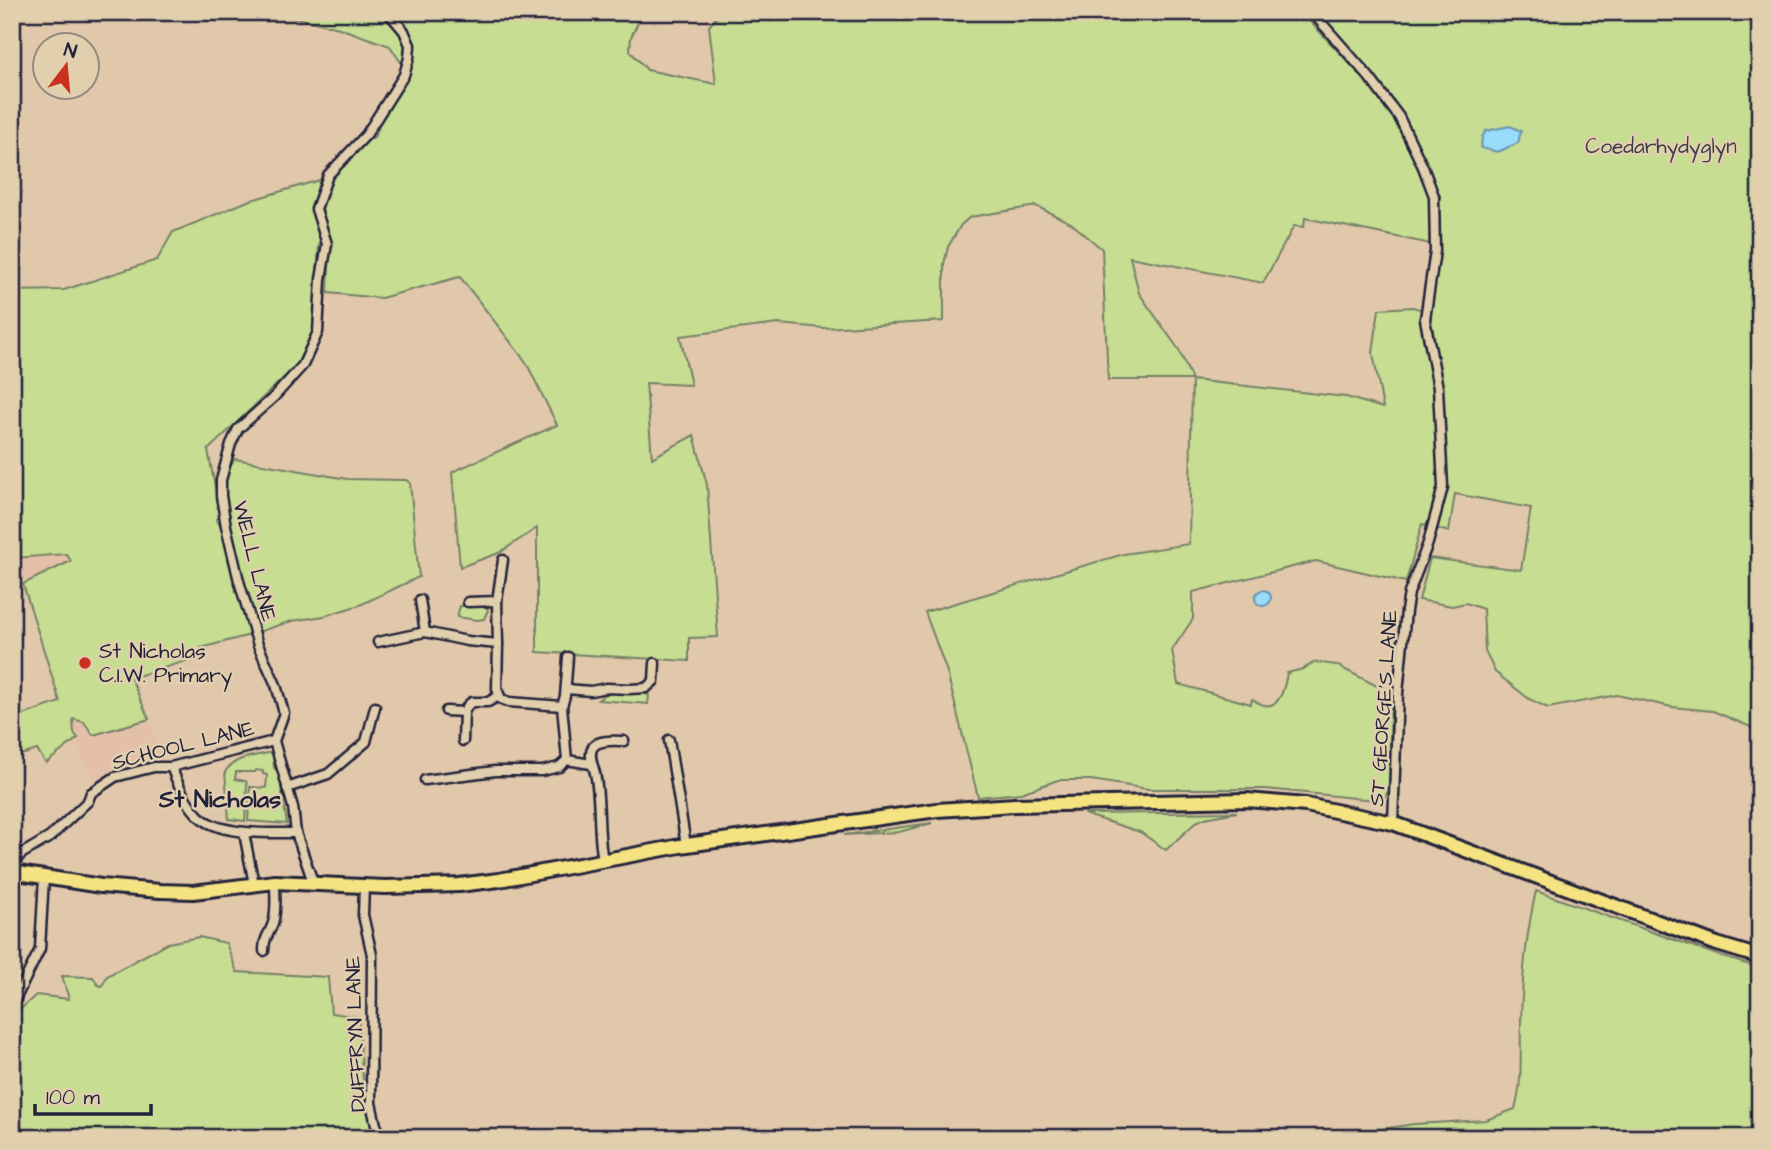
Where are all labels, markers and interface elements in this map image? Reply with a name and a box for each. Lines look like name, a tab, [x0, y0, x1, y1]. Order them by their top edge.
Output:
north arrow	[32, 32, 102, 102]
text: N	[61, 36, 80, 66]
park label: Coedarhydyglyn	[1585, 132, 1737, 163]
street label: WELL LANE	[226, 498, 284, 625]
street label: ST GEORGE'S LANE	[1362, 608, 1405, 807]
place label: St Nicholas C.I.W. Primary	[99, 637, 233, 692]
marker: St Nicholas C.I.W. Primary	[77, 655, 93, 671]
street label: SCHOOL LANE	[109, 714, 258, 777]
district label: St Nicholas	[158, 783, 281, 817]
street label: DUFFRYN LANE	[338, 955, 373, 1112]
scale bar	[35, 1073, 150, 1117]
text: 100 m	[46, 1083, 101, 1112]

